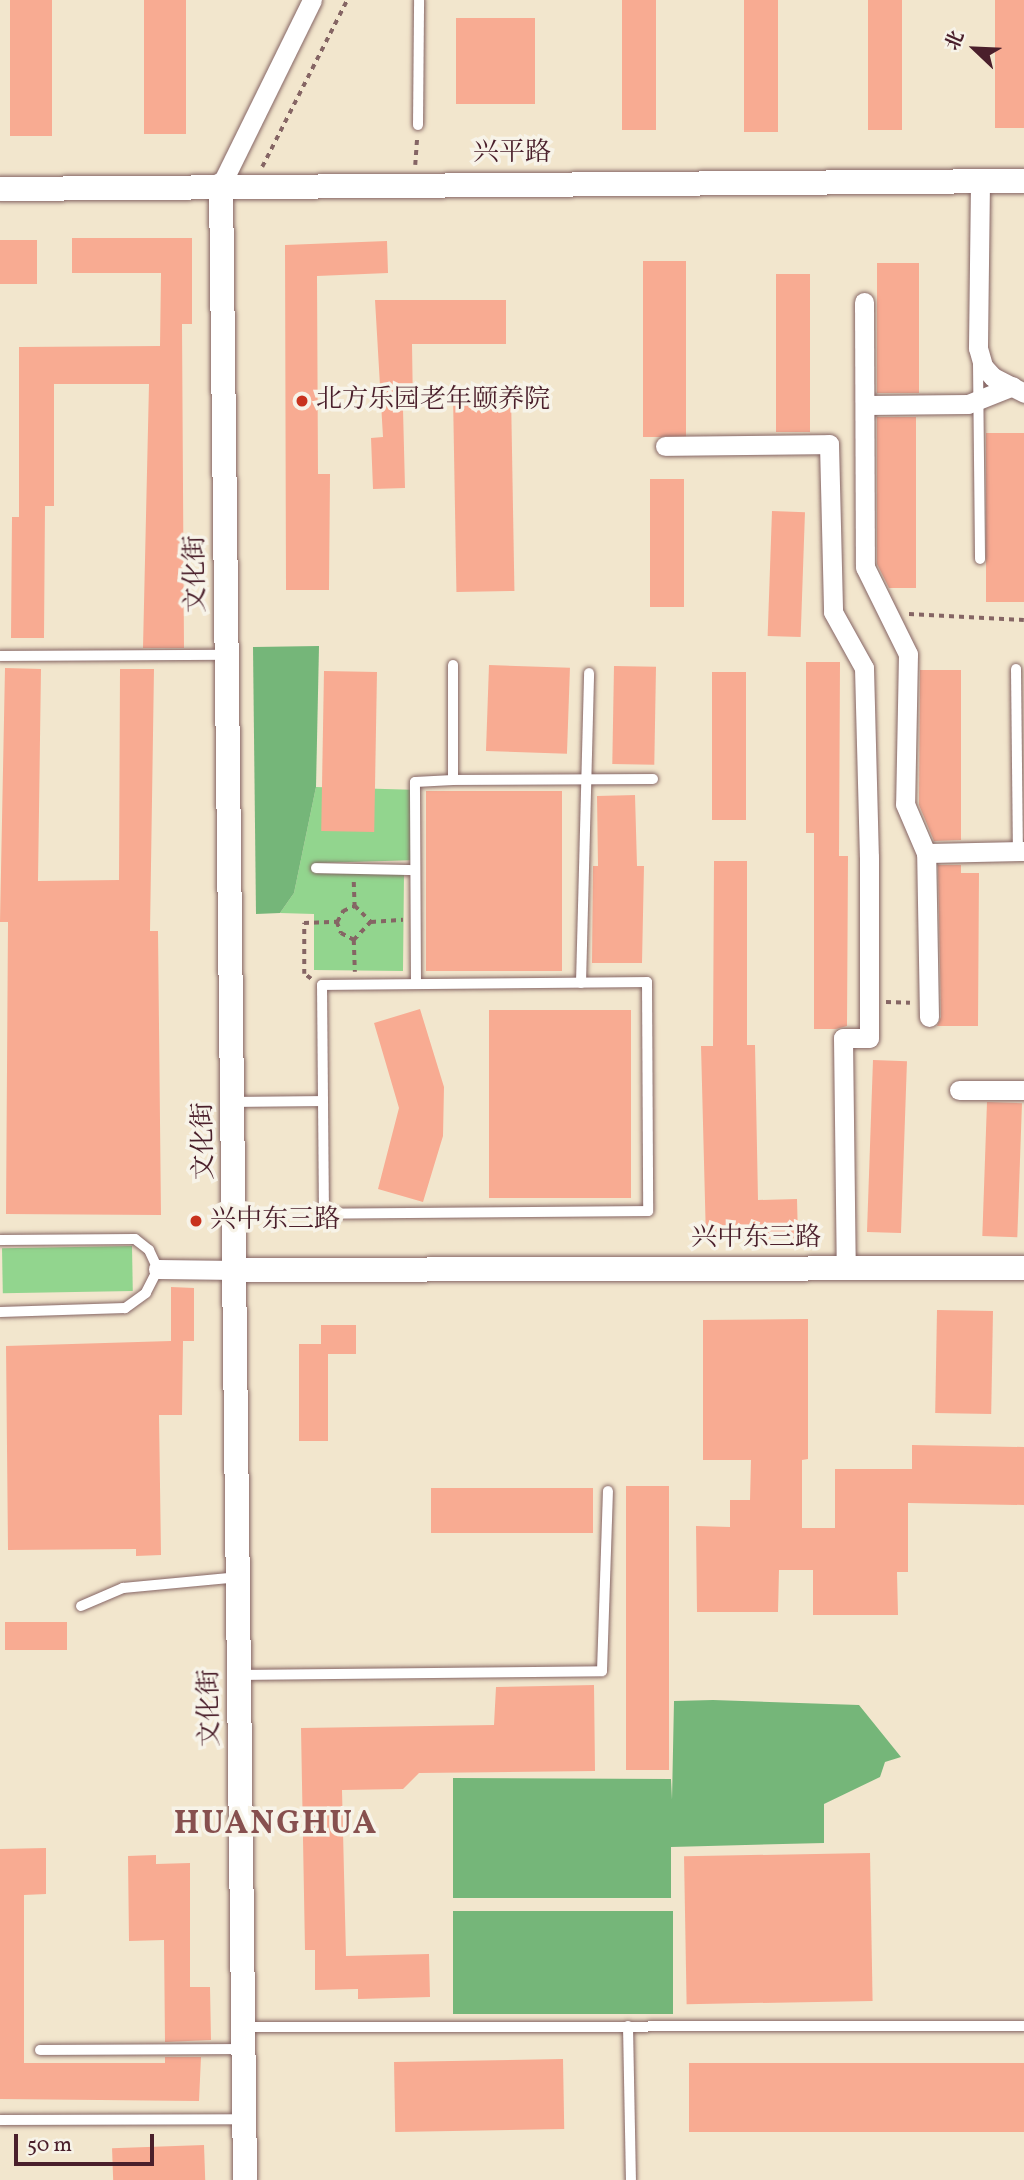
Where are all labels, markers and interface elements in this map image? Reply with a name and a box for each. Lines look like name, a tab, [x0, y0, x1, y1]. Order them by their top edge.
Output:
north arrow	[940, 14, 1010, 84]
text: 北	[940, 27, 971, 55]
street label: 兴平路	[473, 138, 551, 170]
place label: 北方乐园老年颐养院	[316, 385, 550, 417]
marker: 北方乐园老年颐养院	[294, 393, 310, 409]
street label: 文化街	[181, 535, 213, 613]
street label: 文化街	[189, 1102, 221, 1180]
place label: 兴中东三路	[210, 1205, 340, 1237]
marker: 兴中东三路	[188, 1213, 204, 1229]
street label: 兴中东三路	[691, 1223, 821, 1255]
street label: 文化街	[195, 1669, 227, 1747]
district label: HUANGHUA	[175, 1806, 377, 1846]
scale bar	[18, 2120, 158, 2164]
text: 50 m	[27, 2131, 72, 2160]

